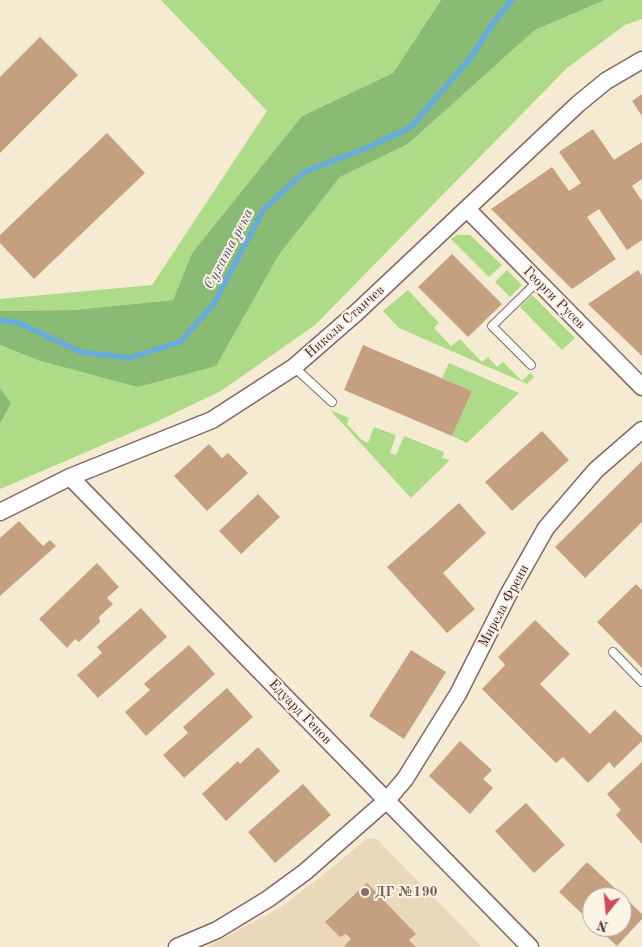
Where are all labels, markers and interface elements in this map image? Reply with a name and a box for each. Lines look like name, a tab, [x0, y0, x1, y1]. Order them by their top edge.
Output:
water label: Сухата река	[200, 205, 258, 293]
street label: Георги Русев	[519, 263, 589, 333]
street label: Никола Станчев	[302, 282, 388, 362]
street label: Мирела Френи	[475, 562, 533, 650]
street label: Едуард Генов	[265, 676, 335, 748]
place label: ДГ №190	[375, 884, 438, 900]
marker: ДГ №190	[359, 886, 371, 898]
north arrow	[582, 887, 632, 937]
text: N	[596, 917, 610, 934]

